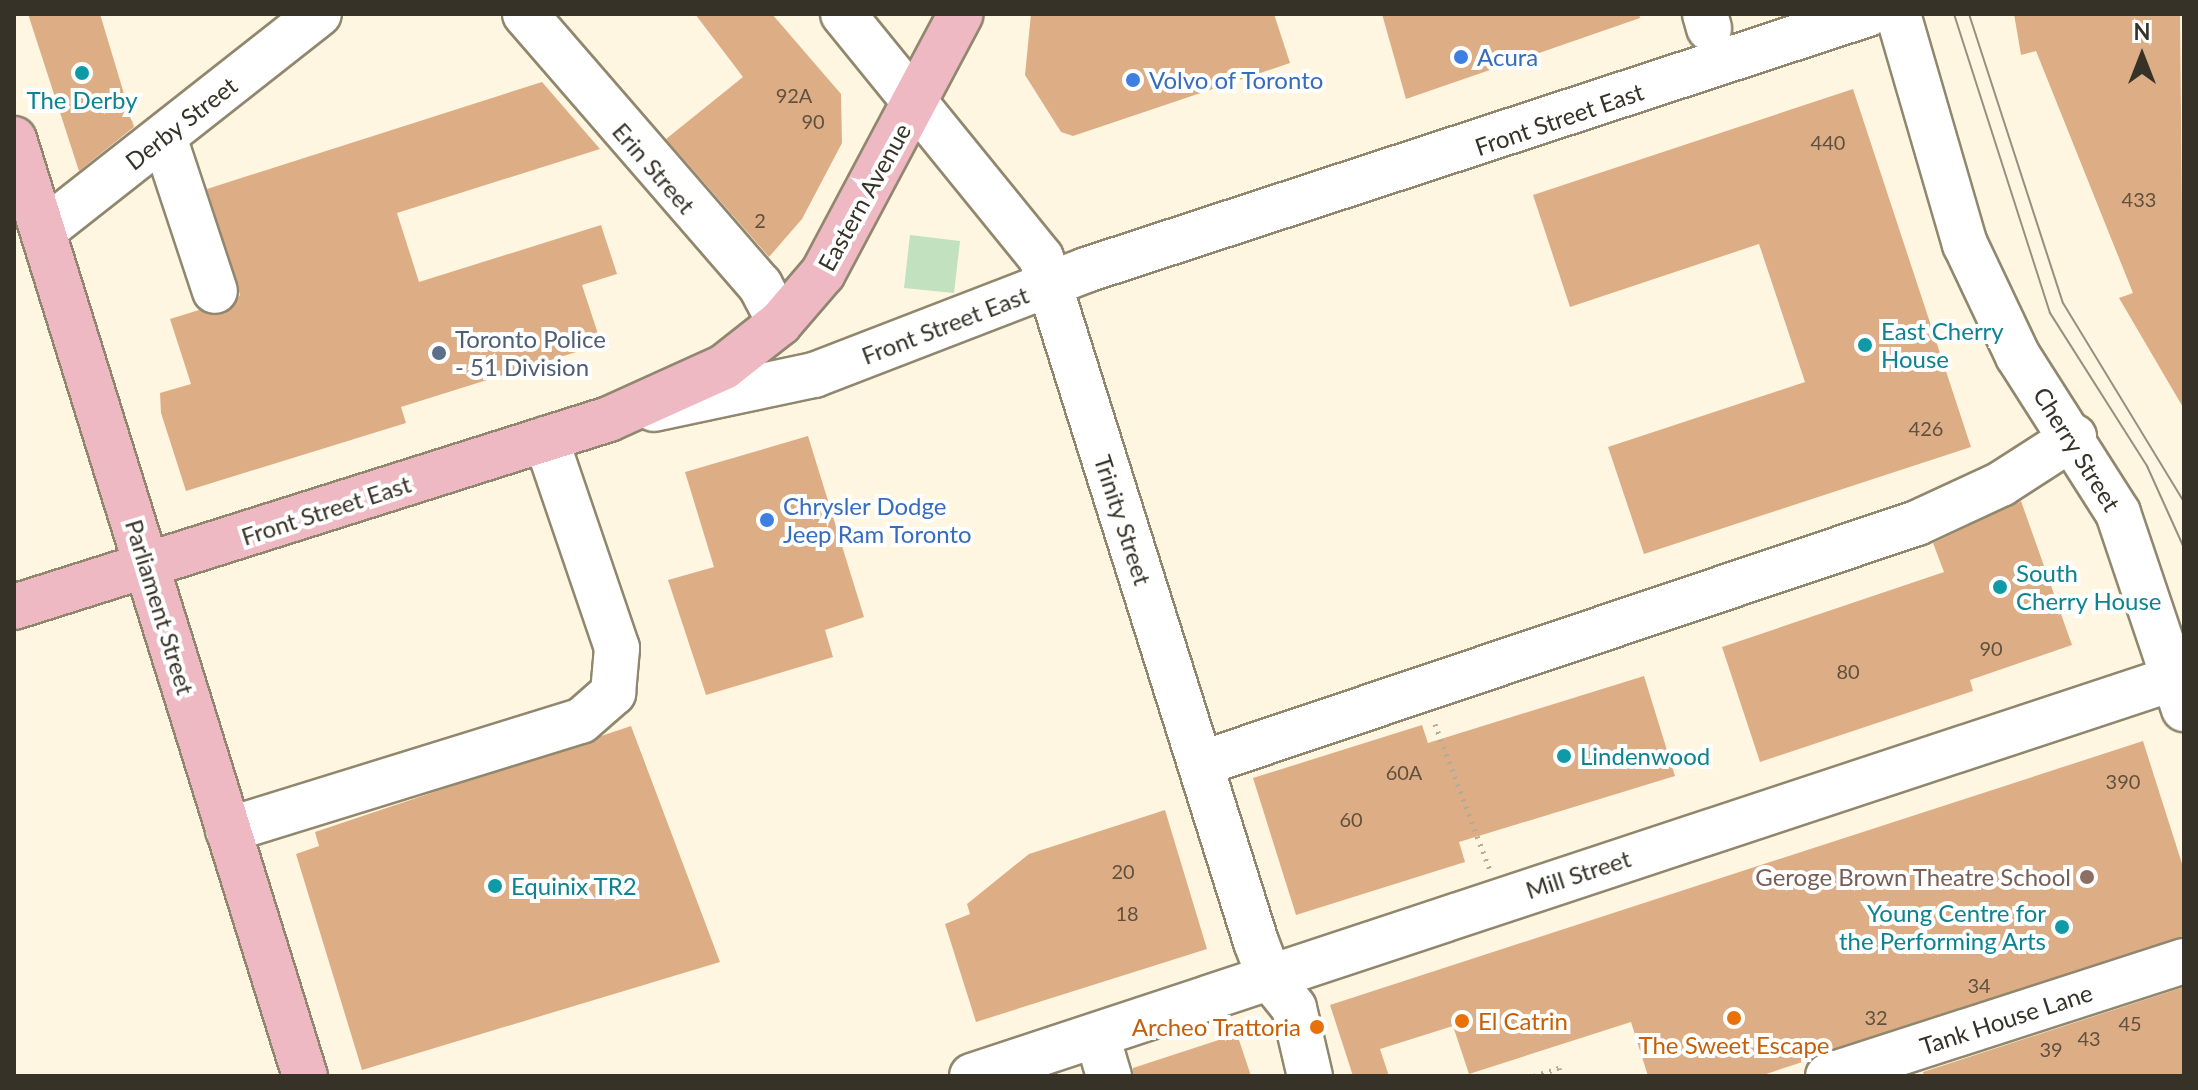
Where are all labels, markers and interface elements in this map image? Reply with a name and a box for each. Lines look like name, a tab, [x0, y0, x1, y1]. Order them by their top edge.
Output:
north arrow	[2102, 16, 2182, 96]
text: N	[2134, 18, 2150, 45]
place label: Acura	[1477, 43, 1538, 71]
marker: Acura	[1452, 48, 1470, 66]
marker: The Derby	[73, 64, 91, 82]
place label: Volvo of Toronto	[1149, 66, 1324, 94]
street label: Derby Street	[119, 70, 243, 176]
marker: Volvo of Toronto	[1124, 71, 1142, 89]
street label: Front Street East	[1471, 77, 1647, 161]
house number: 92A	[776, 83, 812, 107]
place label: The Derby	[26, 86, 138, 114]
house number: 90	[801, 109, 825, 133]
street label: Erin Street	[607, 117, 701, 219]
street label: Eastern Avenue	[811, 118, 917, 276]
house number: 440	[1811, 130, 1845, 154]
house number: 433	[2122, 187, 2156, 211]
house number: 2	[754, 208, 766, 232]
street label: Front Street East	[858, 280, 1032, 370]
place label: East Cherry House	[1881, 317, 2004, 373]
place label: Toronto Police - 51 Division	[455, 325, 606, 381]
marker: East Cherry House	[1856, 336, 1874, 354]
marker: Toronto Police - 51 Division	[430, 344, 448, 362]
street label: Cherry Street	[2027, 381, 2127, 517]
house number: 426	[1909, 416, 1943, 440]
street label: Trinity Street	[1088, 451, 1158, 589]
street label: Front Street East	[238, 469, 414, 551]
place label: Chrysler Dodge Jeep Ram Toronto	[783, 492, 972, 548]
marker: Chrysler Dodge Jeep Ram Toronto	[758, 511, 776, 529]
street label: Parliament Street	[120, 516, 200, 698]
place label: South Cherry House	[2016, 559, 2162, 615]
marker: South Cherry House	[1991, 578, 2009, 596]
house number: 90	[1979, 636, 2003, 660]
house number: 80	[1836, 659, 1860, 683]
place label: Lindenwood	[1580, 742, 1710, 770]
marker: Lindenwood	[1555, 747, 1573, 765]
house number: 60A	[1386, 760, 1422, 784]
house number: 390	[2106, 769, 2140, 793]
house number: 60	[1339, 807, 1363, 831]
street label: Mill Street	[1522, 844, 1634, 904]
house number: 20	[1111, 859, 1135, 883]
place label: Geroge Brown Theatre School	[1755, 863, 2071, 891]
marker: Geroge Brown Theatre School	[2078, 868, 2096, 886]
place label: Equinix TR2	[511, 872, 637, 900]
marker: Equinix TR2	[486, 877, 504, 895]
place label: Young Centre for the Performing Arts	[1838, 899, 2046, 955]
house number: 18	[1115, 901, 1139, 925]
marker: Young Centre for the Performing Arts	[2053, 918, 2071, 936]
house number: 34	[1967, 973, 1991, 997]
street label: Tank House Lane	[1916, 978, 2096, 1060]
house number: 32	[1864, 1005, 1888, 1029]
place label: El Catrin	[1478, 1007, 1568, 1035]
marker: The Sweet Escape	[1725, 1009, 1743, 1027]
house number: 45	[2118, 1011, 2142, 1035]
marker: El Catrin	[1453, 1012, 1471, 1030]
place label: Archeo Trattoria	[1131, 1013, 1301, 1041]
marker: Archeo Trattoria	[1308, 1018, 1326, 1036]
house number: 43	[2077, 1026, 2101, 1050]
place label: The Sweet Escape	[1638, 1031, 1830, 1059]
house number: 39	[2039, 1037, 2063, 1061]

